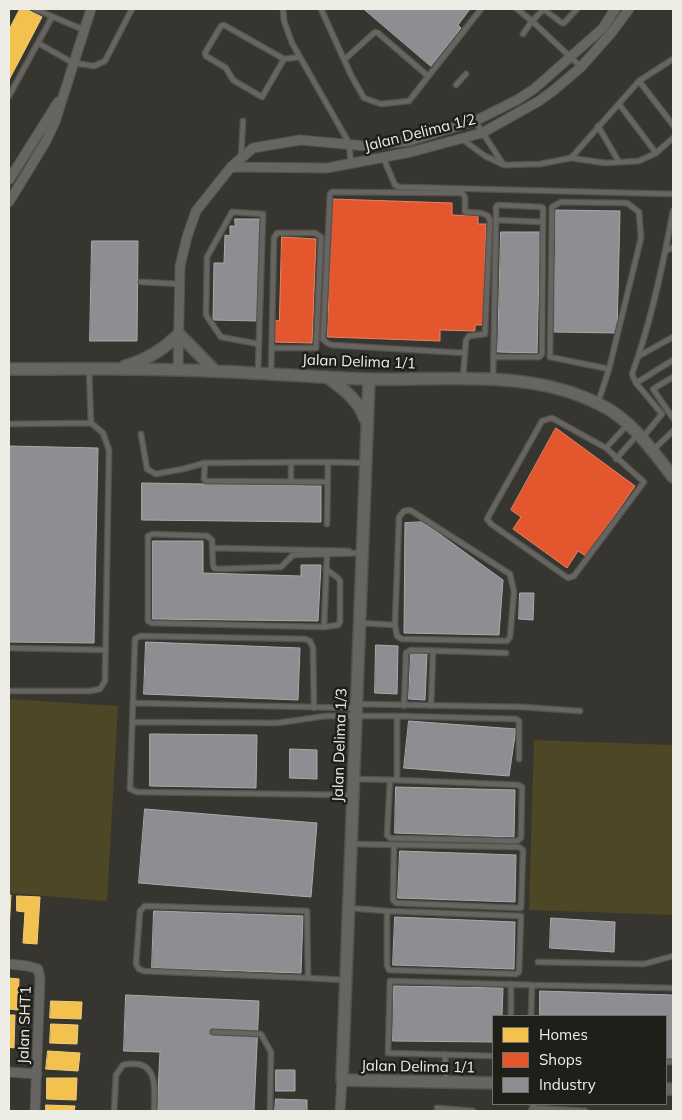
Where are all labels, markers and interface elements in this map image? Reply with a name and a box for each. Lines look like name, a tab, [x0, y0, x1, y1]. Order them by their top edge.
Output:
street label: Jalan Delima 1/2	[362, 110, 478, 156]
street label: Jalan Delima 1/1	[302, 351, 416, 373]
street label: Jalan Delima 1/3	[329, 688, 351, 802]
street label: Jalan SHT1	[15, 986, 35, 1064]
legend	[492, 1015, 667, 1105]
text: Homes	[539, 1025, 588, 1044]
text: Shops	[539, 1050, 582, 1069]
street label: Jalan Delima 1/1	[361, 1057, 475, 1077]
text: Industry	[539, 1075, 596, 1094]

